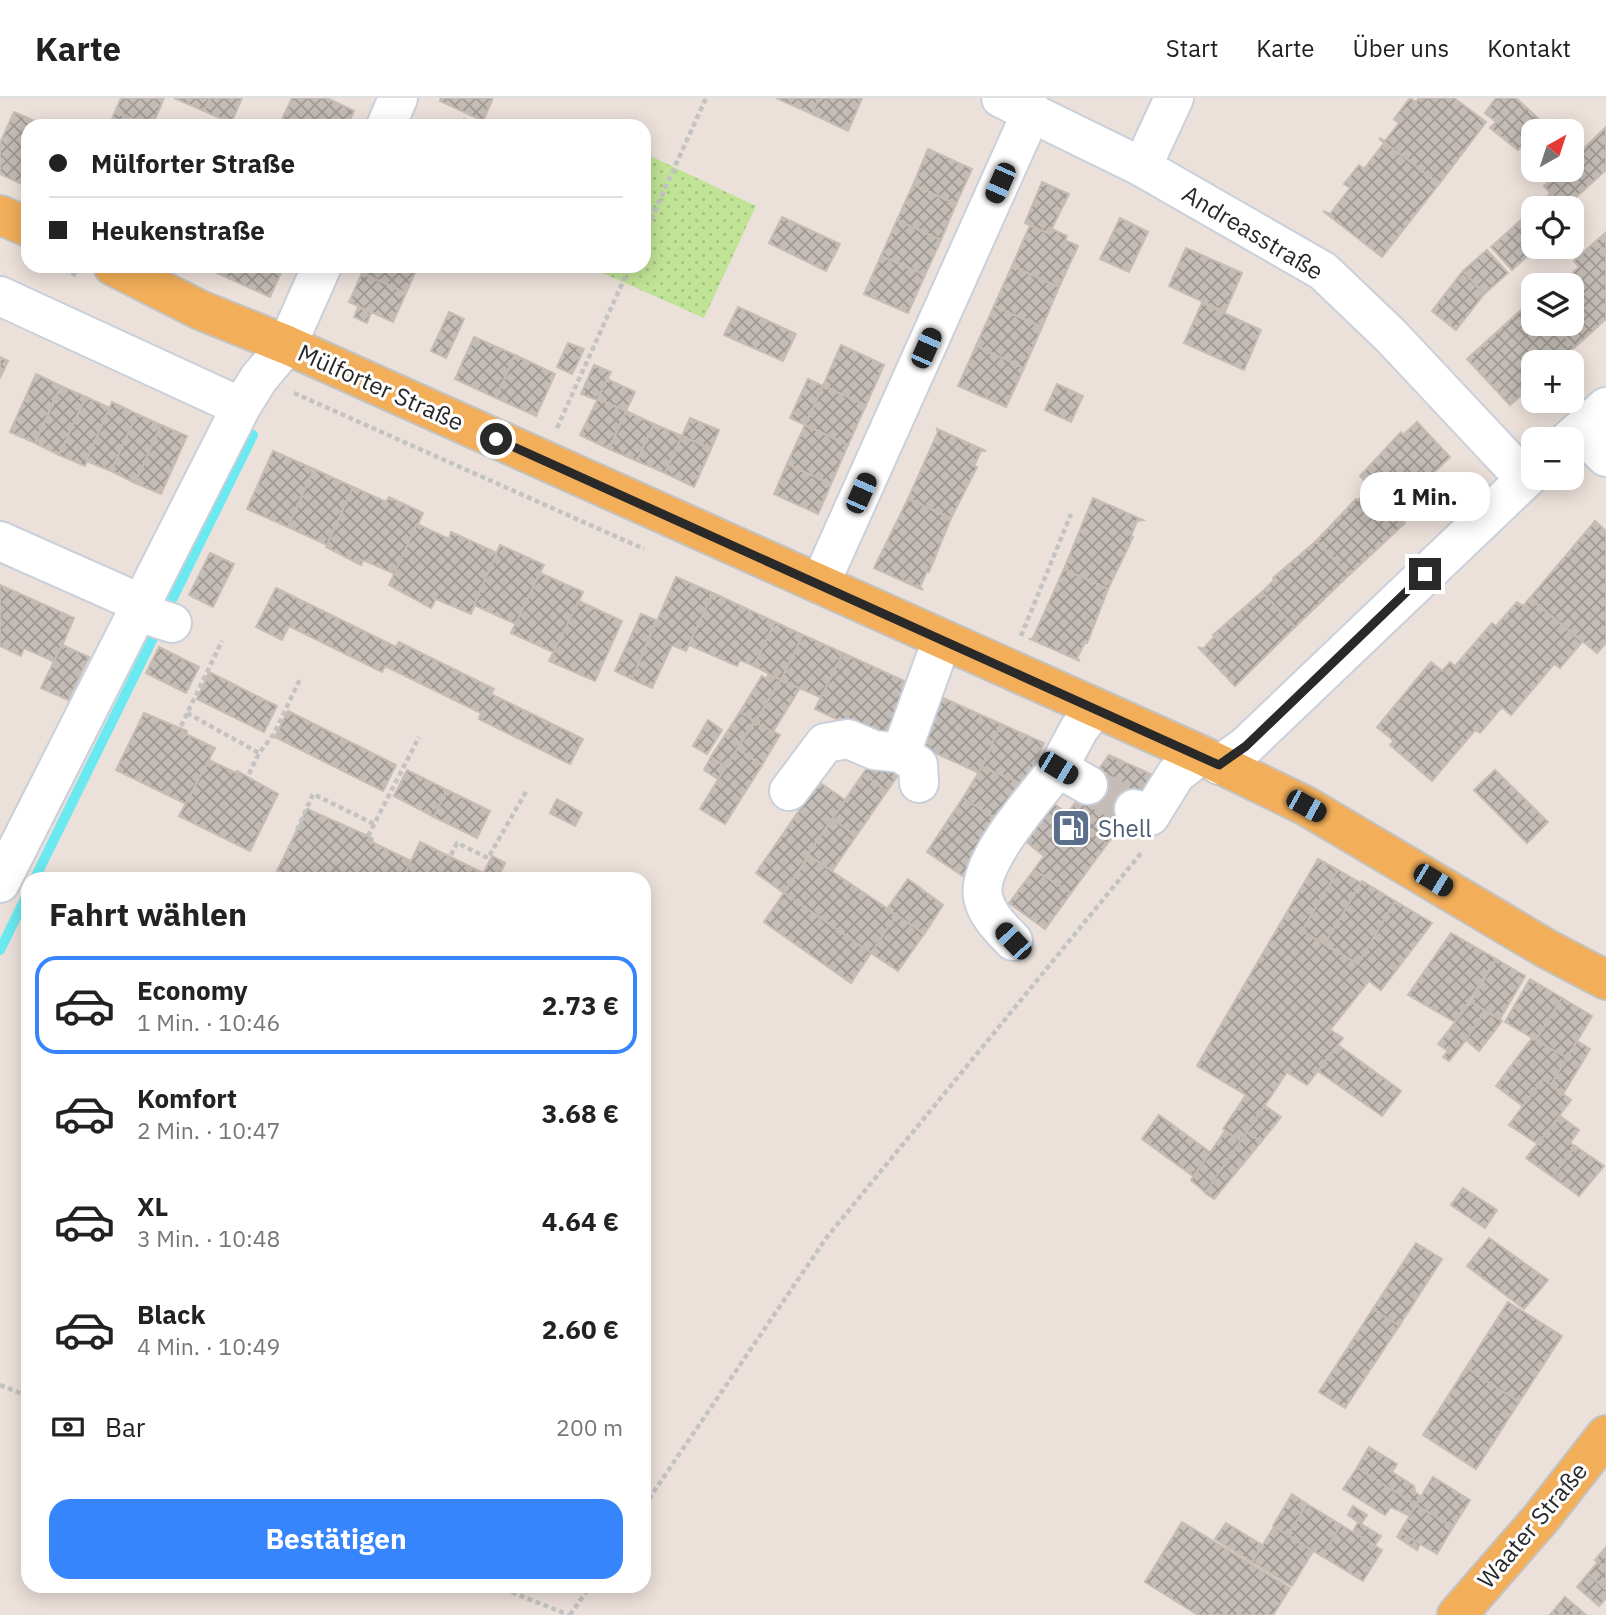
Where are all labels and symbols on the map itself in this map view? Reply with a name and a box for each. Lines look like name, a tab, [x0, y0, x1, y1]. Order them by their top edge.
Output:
north arrow	[1521, 119, 1584, 182]
car	[982, 160, 1019, 206]
street label: Andreasstraße	[1177, 177, 1329, 287]
car	[908, 325, 945, 371]
street label: Mülforter Straße	[293, 336, 469, 438]
route start	[480, 423, 512, 455]
car	[843, 470, 880, 516]
callout: 1 Min.	[1360, 472, 1490, 522]
route end	[1409, 558, 1441, 590]
car	[1035, 748, 1082, 788]
car	[1283, 787, 1330, 825]
fuel station icon: Shell	[1050, 807, 1092, 849]
place label: Shell	[1098, 812, 1152, 844]
car	[1410, 860, 1457, 900]
car	[991, 918, 1036, 964]
street label: Waater Straße	[1470, 1455, 1594, 1595]

